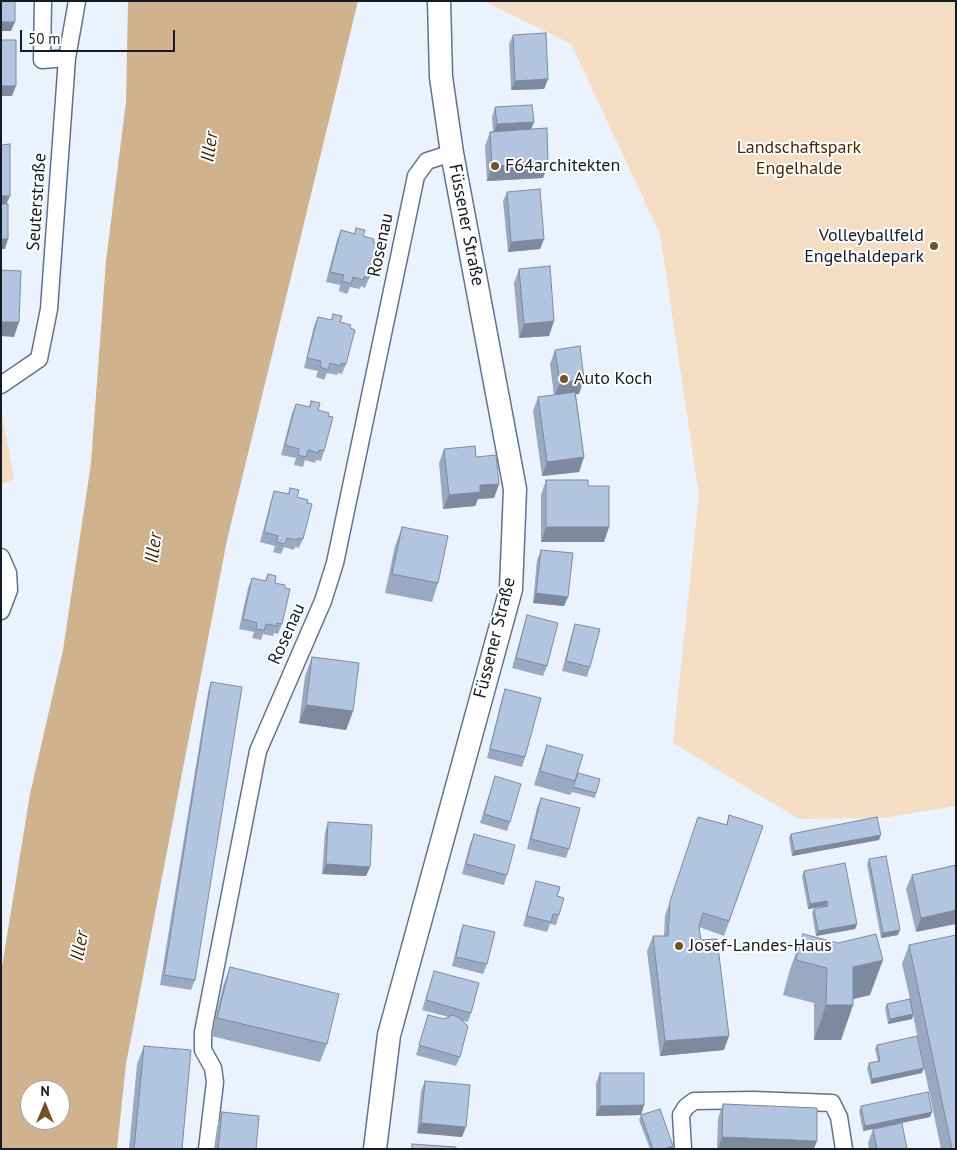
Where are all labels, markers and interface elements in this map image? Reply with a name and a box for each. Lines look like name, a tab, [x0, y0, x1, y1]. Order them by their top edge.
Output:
scale bar	[22, 20, 178, 52]
text: 50 m	[28, 29, 61, 48]
water label: Iller	[197, 130, 223, 164]
park label: Landschaftspark Engelhalde	[737, 137, 861, 180]
street label: Seuterstraße	[23, 152, 51, 252]
place label: F64architekten	[505, 155, 620, 177]
marker: F64architekten	[489, 160, 501, 172]
street label: Füssener Straße	[444, 162, 488, 288]
street label: Rosenau	[364, 211, 398, 279]
place label: Volleyballfeld Engelhaldepark	[804, 225, 924, 268]
marker: Volleyballfeld Engelhaldepark	[928, 240, 940, 252]
place label: Auto Koch	[574, 368, 652, 390]
marker: Auto Koch	[558, 373, 570, 385]
water label: Iller	[141, 531, 167, 565]
street label: Füssener Straße	[470, 575, 520, 701]
street label: Rosenau	[264, 600, 310, 668]
water label: Iller	[66, 929, 94, 963]
place label: Josef-Landes-Haus	[689, 935, 832, 957]
marker: Josef-Landes-Haus	[673, 940, 685, 952]
north arrow	[20, 1080, 70, 1130]
text: N	[40, 1082, 50, 1100]

